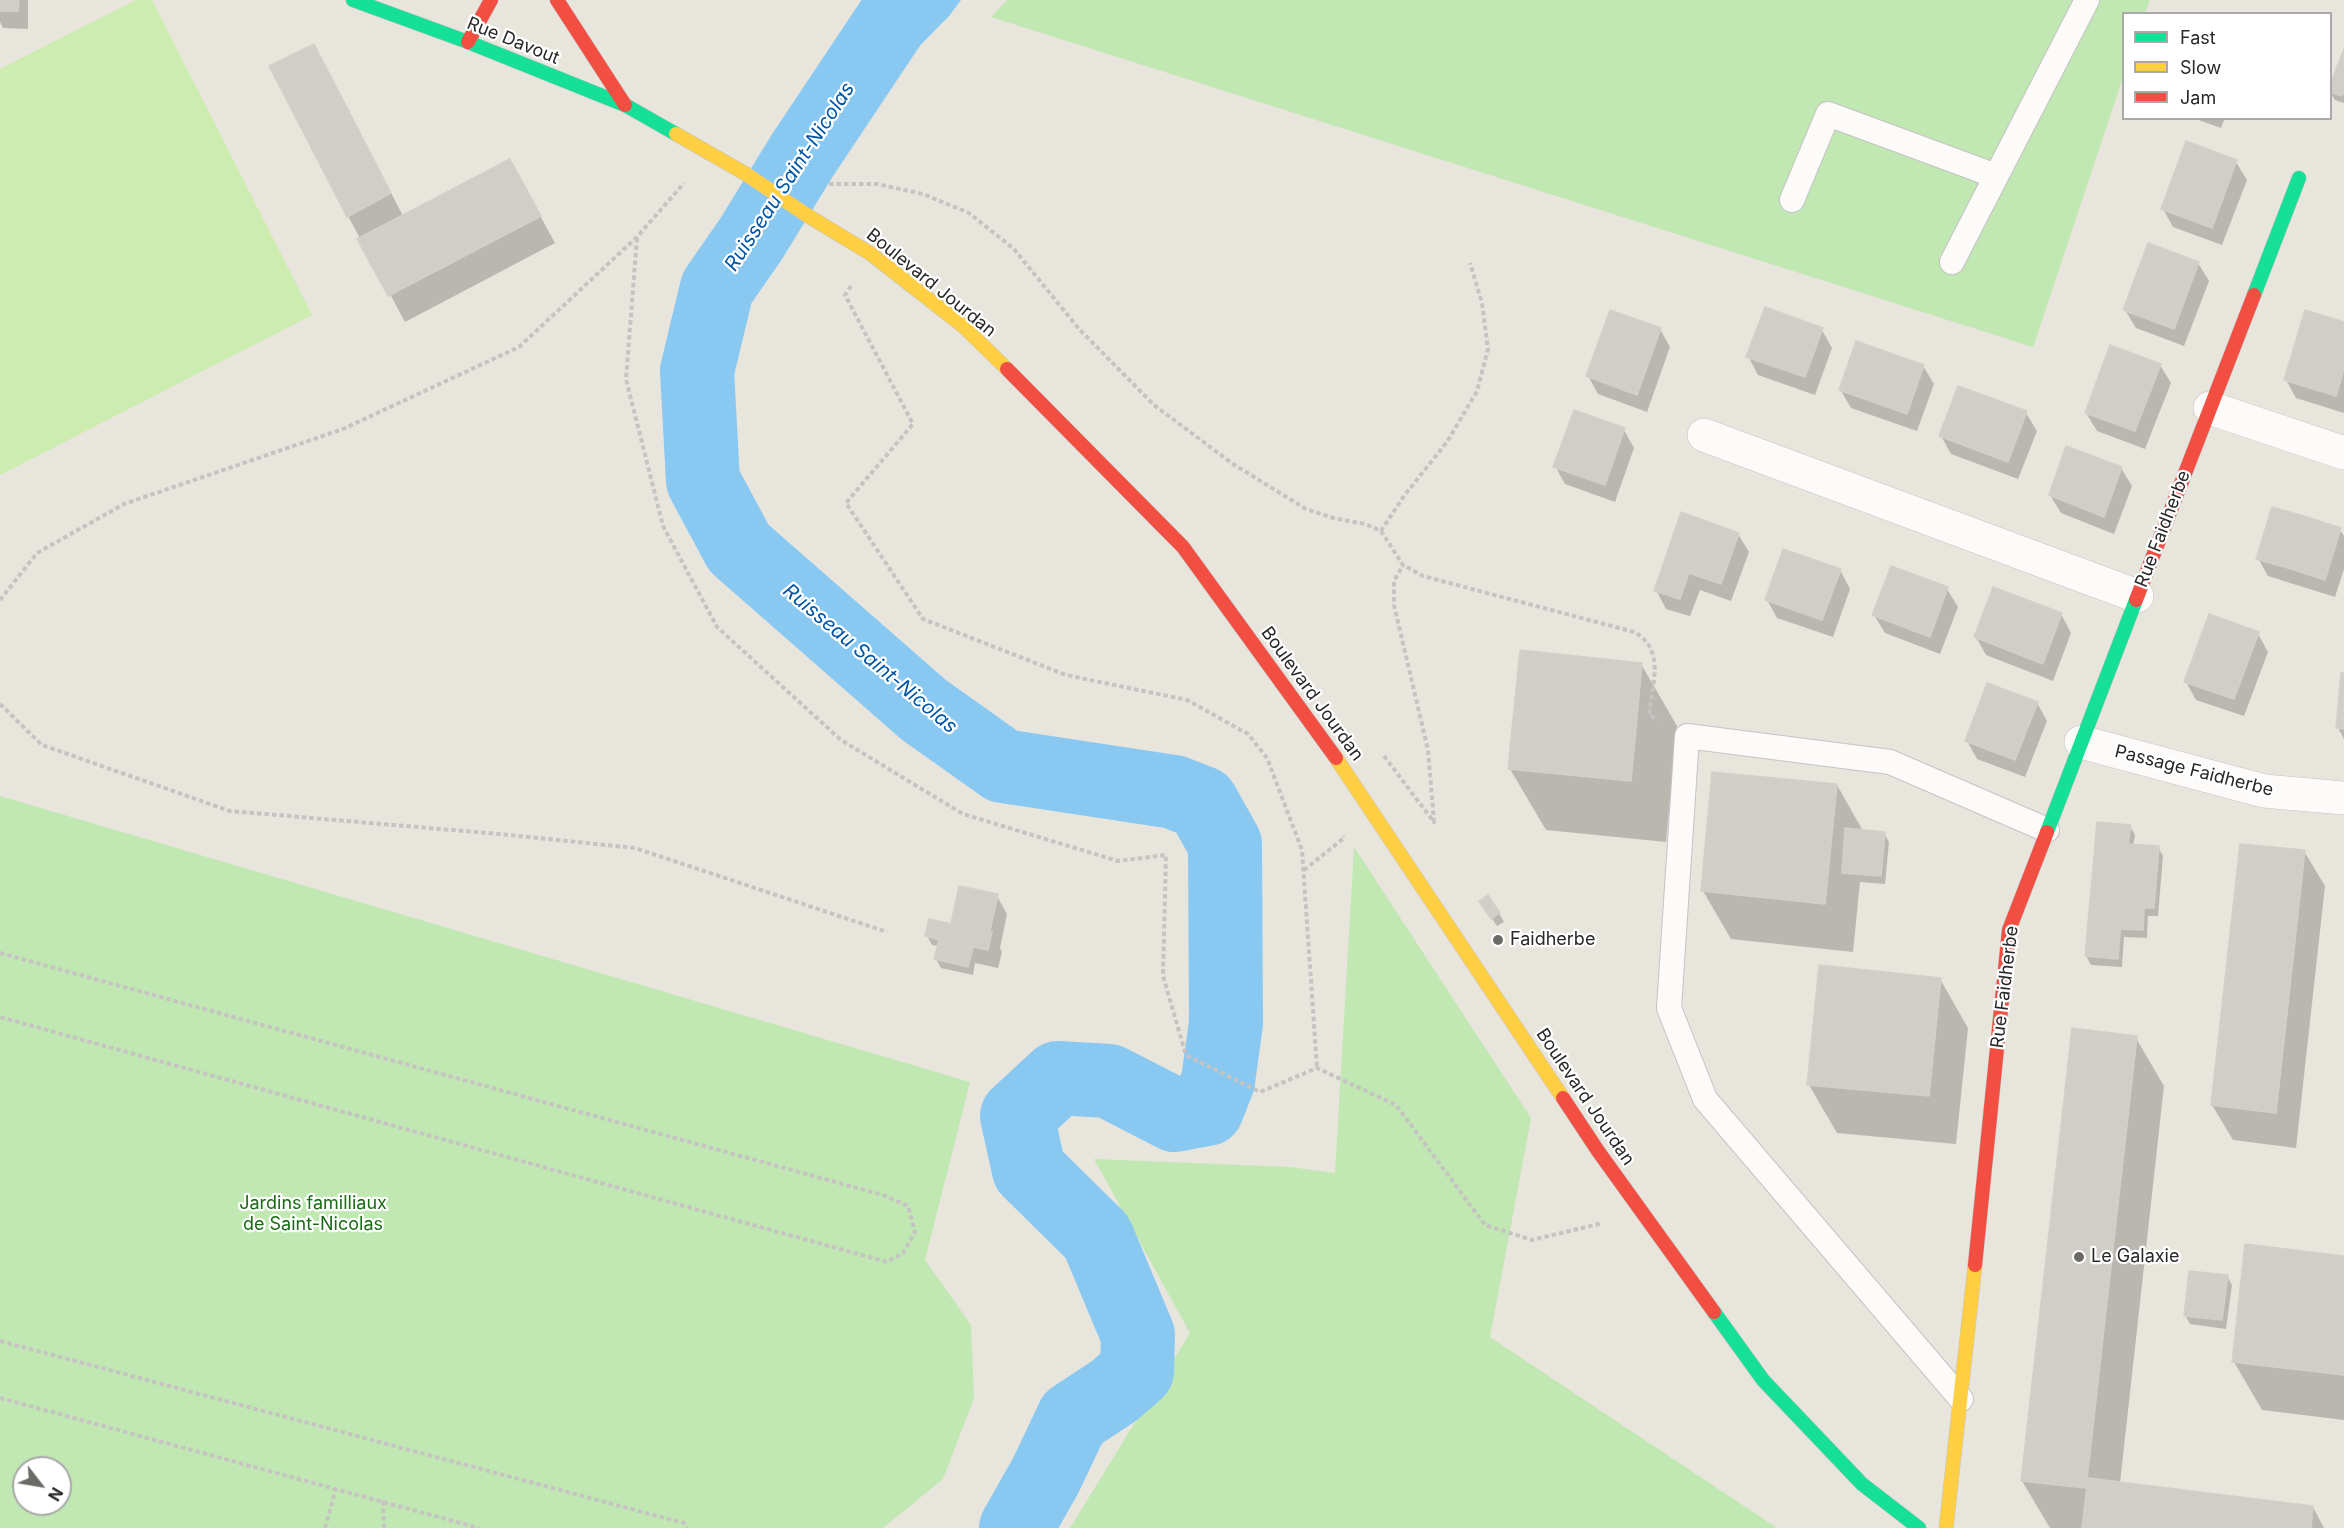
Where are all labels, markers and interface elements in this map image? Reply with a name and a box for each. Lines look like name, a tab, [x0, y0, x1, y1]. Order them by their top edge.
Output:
legend	[2122, 12, 2332, 120]
street label: Rue Davout	[464, 13, 562, 69]
text: Fast	[2180, 27, 2216, 48]
text: Slow	[2180, 57, 2221, 78]
water label: Ruisseau Saint-Nicolas	[720, 78, 860, 276]
text: Jam	[2180, 87, 2216, 108]
street label: Boulevard Jourdan	[862, 224, 1000, 342]
street label: Rue Faidherbe	[2131, 468, 2195, 590]
water label: Ruisseau Saint-Nicolas	[778, 579, 962, 739]
street label: Boulevard Jourdan	[1256, 623, 1368, 765]
street label: Passage Faidherbe	[2112, 741, 2276, 801]
street label: Rue Faidherbe	[1987, 925, 2023, 1049]
place label: Faidherbe	[1510, 929, 1595, 951]
marker: Faidherbe	[1491, 933, 1505, 947]
street label: Boulevard Jourdan	[1531, 1024, 1639, 1170]
park label: Jardins familliaux de Saint-Nicolas	[239, 1193, 387, 1236]
place label: Le Galaxie	[2091, 1246, 2179, 1268]
marker: Le Galaxie	[2072, 1250, 2086, 1264]
north arrow	[12, 1456, 72, 1516]
text: N	[44, 1484, 67, 1505]

